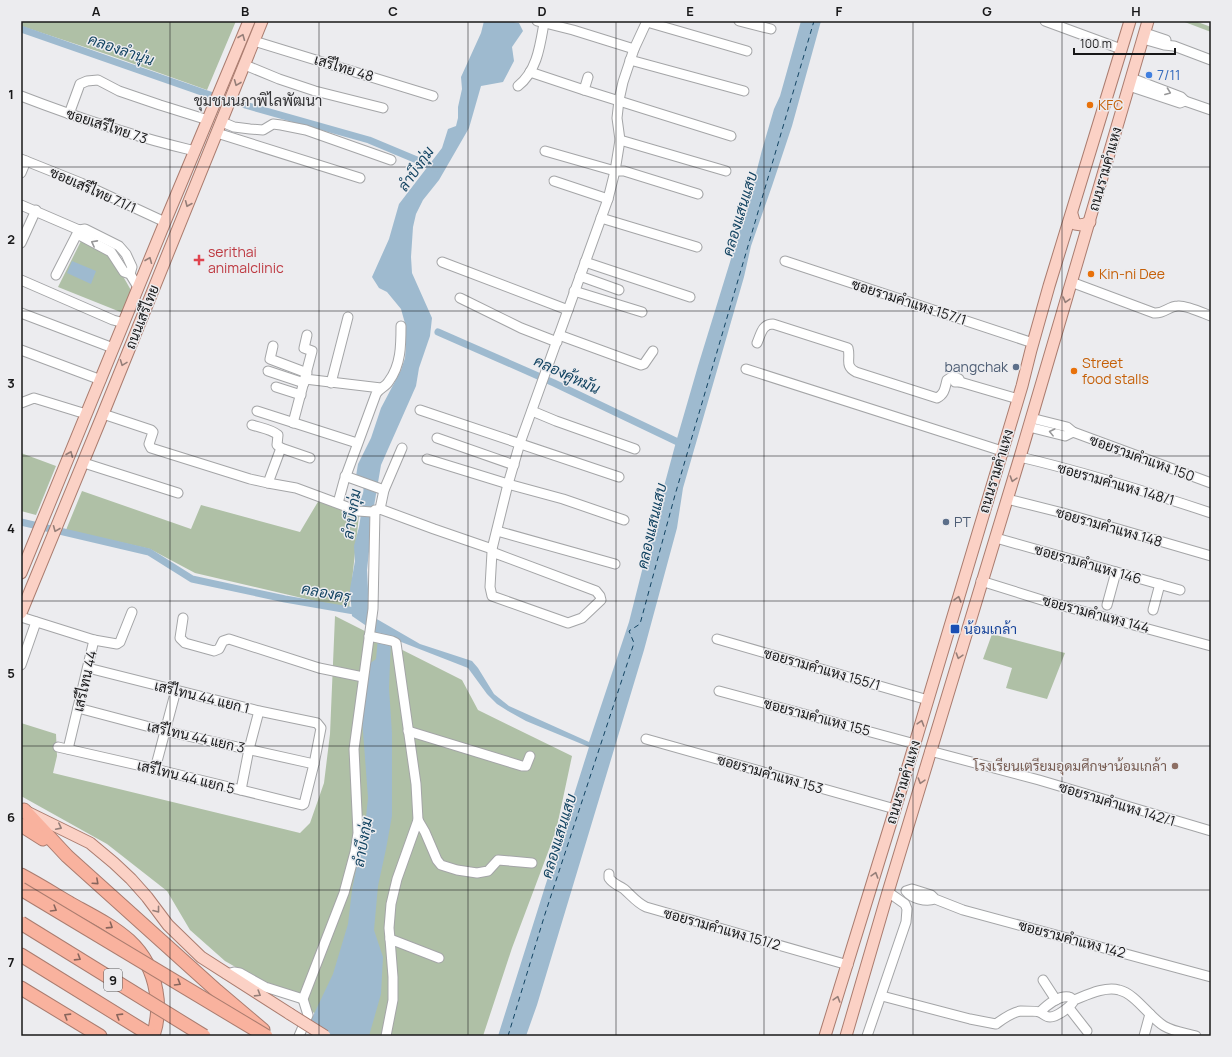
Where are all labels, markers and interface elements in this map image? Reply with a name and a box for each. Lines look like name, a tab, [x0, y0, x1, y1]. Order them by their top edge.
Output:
text: A	[92, 2, 101, 20]
text: B	[241, 2, 249, 20]
text: C	[388, 2, 398, 20]
text: D	[537, 2, 547, 20]
text: E	[686, 2, 694, 20]
text: F	[836, 2, 843, 20]
text: G	[982, 2, 992, 20]
text: H	[1131, 2, 1141, 20]
water label: คลองลำนุ่น	[85, 28, 157, 72]
scale bar	[1074, 30, 1175, 56]
one-way arrow	[237, 34, 245, 42]
text: 100 m	[1080, 35, 1112, 52]
street label: เสรีไทย 48	[312, 50, 376, 86]
place label: 7/11	[1157, 65, 1180, 84]
marker: 7/11	[1144, 70, 1154, 80]
one-way arrow	[234, 80, 242, 87]
text: 1	[8, 85, 14, 103]
one-way arrow	[1165, 87, 1172, 95]
district label: ชุมชนนภาพิไลพัฒนา	[194, 90, 322, 112]
place label: KFC	[1098, 95, 1123, 114]
marker: KFC	[1085, 100, 1095, 110]
street label: ซอยเสรีไทย 73	[64, 103, 150, 148]
street label: ถนนรามคำแหง	[1083, 125, 1126, 213]
water label: ลำบึงกุ่ม	[393, 142, 439, 196]
street label: ซอยเสรีไทย 71/1	[47, 162, 140, 217]
water label: คลองแสนแสบ	[717, 169, 762, 259]
one-way arrow	[185, 200, 193, 207]
text: 2	[7, 230, 15, 248]
one-way arrow	[91, 240, 98, 247]
place label: serithai animalclinic	[208, 242, 284, 277]
marker: serithai animalclinic	[193, 254, 205, 266]
one-way arrow	[144, 257, 152, 264]
place label: Kin-ni Dee	[1099, 264, 1165, 283]
marker: Kin-ni Dee	[1086, 269, 1096, 279]
street label: ซอยรามคำแหง 157/1	[849, 274, 969, 329]
street label: ถนนเสรีไทย	[120, 282, 163, 352]
one-way arrow	[1062, 296, 1071, 303]
water label: คลองคู้หมัน	[531, 350, 604, 399]
place label: Street food stalls	[1082, 353, 1149, 388]
place label: bangchak	[945, 357, 1009, 376]
one-way arrow	[120, 360, 128, 367]
marker: bangchak	[1011, 362, 1021, 372]
marker: Street food stalls	[1069, 366, 1079, 376]
text: 3	[7, 374, 15, 392]
street label: ถนนรามคำแหง	[974, 427, 1017, 515]
one-way arrow	[1049, 428, 1056, 437]
street label: ซอยรามคำแหง 150	[1087, 430, 1197, 485]
one-way arrow	[65, 451, 73, 459]
street label: ซอยรามคำแหง 148/1	[1055, 458, 1177, 509]
one-way arrow	[1009, 475, 1018, 482]
water label: คลองแสนแสบ	[631, 481, 672, 571]
water label: ลำบึงกุ่ม	[337, 487, 367, 541]
street label: ซอยรามคำแหง 148	[1054, 502, 1165, 551]
place label: PT	[954, 512, 971, 531]
marker: PT	[941, 517, 951, 527]
text: 4	[7, 519, 15, 537]
one-way arrow	[53, 525, 61, 532]
street label: ซอยรามคำแหง 146	[1032, 539, 1144, 588]
water label: คลองครุ	[300, 578, 353, 608]
street label: ซอยรามคำแหง 144	[1040, 590, 1152, 637]
one-way arrow	[953, 595, 962, 602]
place label: น้อมเกล้า	[964, 619, 1017, 638]
marker: น้อมเกล้า	[949, 623, 961, 635]
street label: ซอยรามคำแหง 155/1	[761, 643, 883, 694]
street label: เสรีไทน 44	[68, 648, 101, 713]
one-way arrow	[955, 653, 964, 660]
text: 5	[7, 664, 15, 682]
street label: เสรีไทน 44 แยก 1	[153, 676, 252, 718]
street label: ซอยรามคำแหง 155	[762, 693, 873, 740]
street label: เสรีไทน 44 แยก 3	[145, 716, 247, 757]
one-way arrow	[916, 720, 925, 727]
street label: ถนนรามคำแหง	[881, 738, 924, 826]
street label: ซอยรามคำแหง 153	[715, 749, 825, 798]
street label: เสรีไทน 44 แยก 5	[135, 755, 237, 798]
place label: โรงเรียนเตรียมอุดมศึกษาน้อมเกล้า	[972, 756, 1167, 776]
marker: โรงเรียนเตรียมอุดมศึกษาน้อมเกล้า	[1170, 761, 1180, 771]
one-way arrow	[917, 777, 926, 784]
street label: ซอยรามคำแหง 142/1	[1057, 777, 1178, 830]
water label: คลองแสนแสบ	[536, 791, 581, 881]
text: 6	[7, 808, 15, 826]
water label: ลำบึงกุ่ม	[348, 815, 378, 869]
one-way arrow	[54, 822, 62, 830]
one-way arrow	[870, 871, 879, 878]
one-way arrow	[91, 878, 99, 885]
street label: ซอยรามคำแหง 151/2	[661, 903, 783, 954]
one-way arrow	[50, 904, 57, 911]
one-way arrow	[152, 906, 160, 913]
street label: ซอยรามคำแหง 142	[1016, 915, 1128, 962]
one-way arrow	[106, 921, 113, 928]
text: 7	[8, 953, 15, 971]
one-way arrow	[74, 954, 81, 961]
road number: 9	[104, 969, 122, 991]
one-way arrow	[174, 978, 181, 985]
one-way arrow	[254, 989, 261, 997]
one-way arrow	[832, 995, 841, 1002]
one-way arrow	[64, 1013, 71, 1020]
one-way arrow	[116, 1013, 123, 1020]

